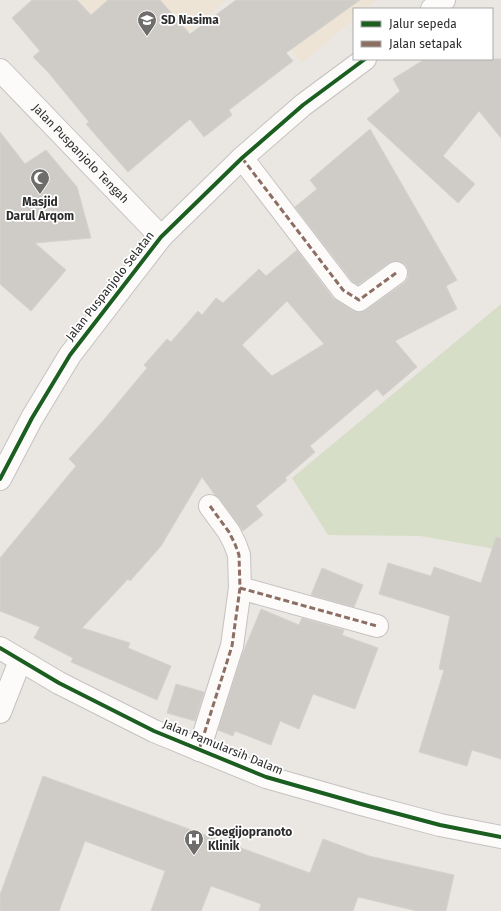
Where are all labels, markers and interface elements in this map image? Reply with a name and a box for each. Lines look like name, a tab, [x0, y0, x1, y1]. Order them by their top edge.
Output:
legend	[353, 8, 493, 60]
school or university icon: SD Nasima	[136, 9, 158, 37]
place label: SD Nasima	[161, 13, 219, 27]
text: Jalur sepeda	[389, 17, 457, 31]
text: Jalan setapak	[389, 37, 463, 51]
street label: Jalan Puspanjolo Tengah	[29, 101, 132, 206]
mosque icon: Masjid Darul Arqom	[29, 167, 51, 195]
place label: Masjid Darul Arqom	[6, 195, 74, 223]
street label: Jalan Puspanjolo Selatan	[63, 229, 157, 343]
street label: Jalan Pamularsih Dalam	[161, 716, 285, 778]
place label: Soegijopranoto Klinik	[208, 825, 292, 853]
hospital icon: Soegijopranoto Klinik	[183, 828, 205, 856]

